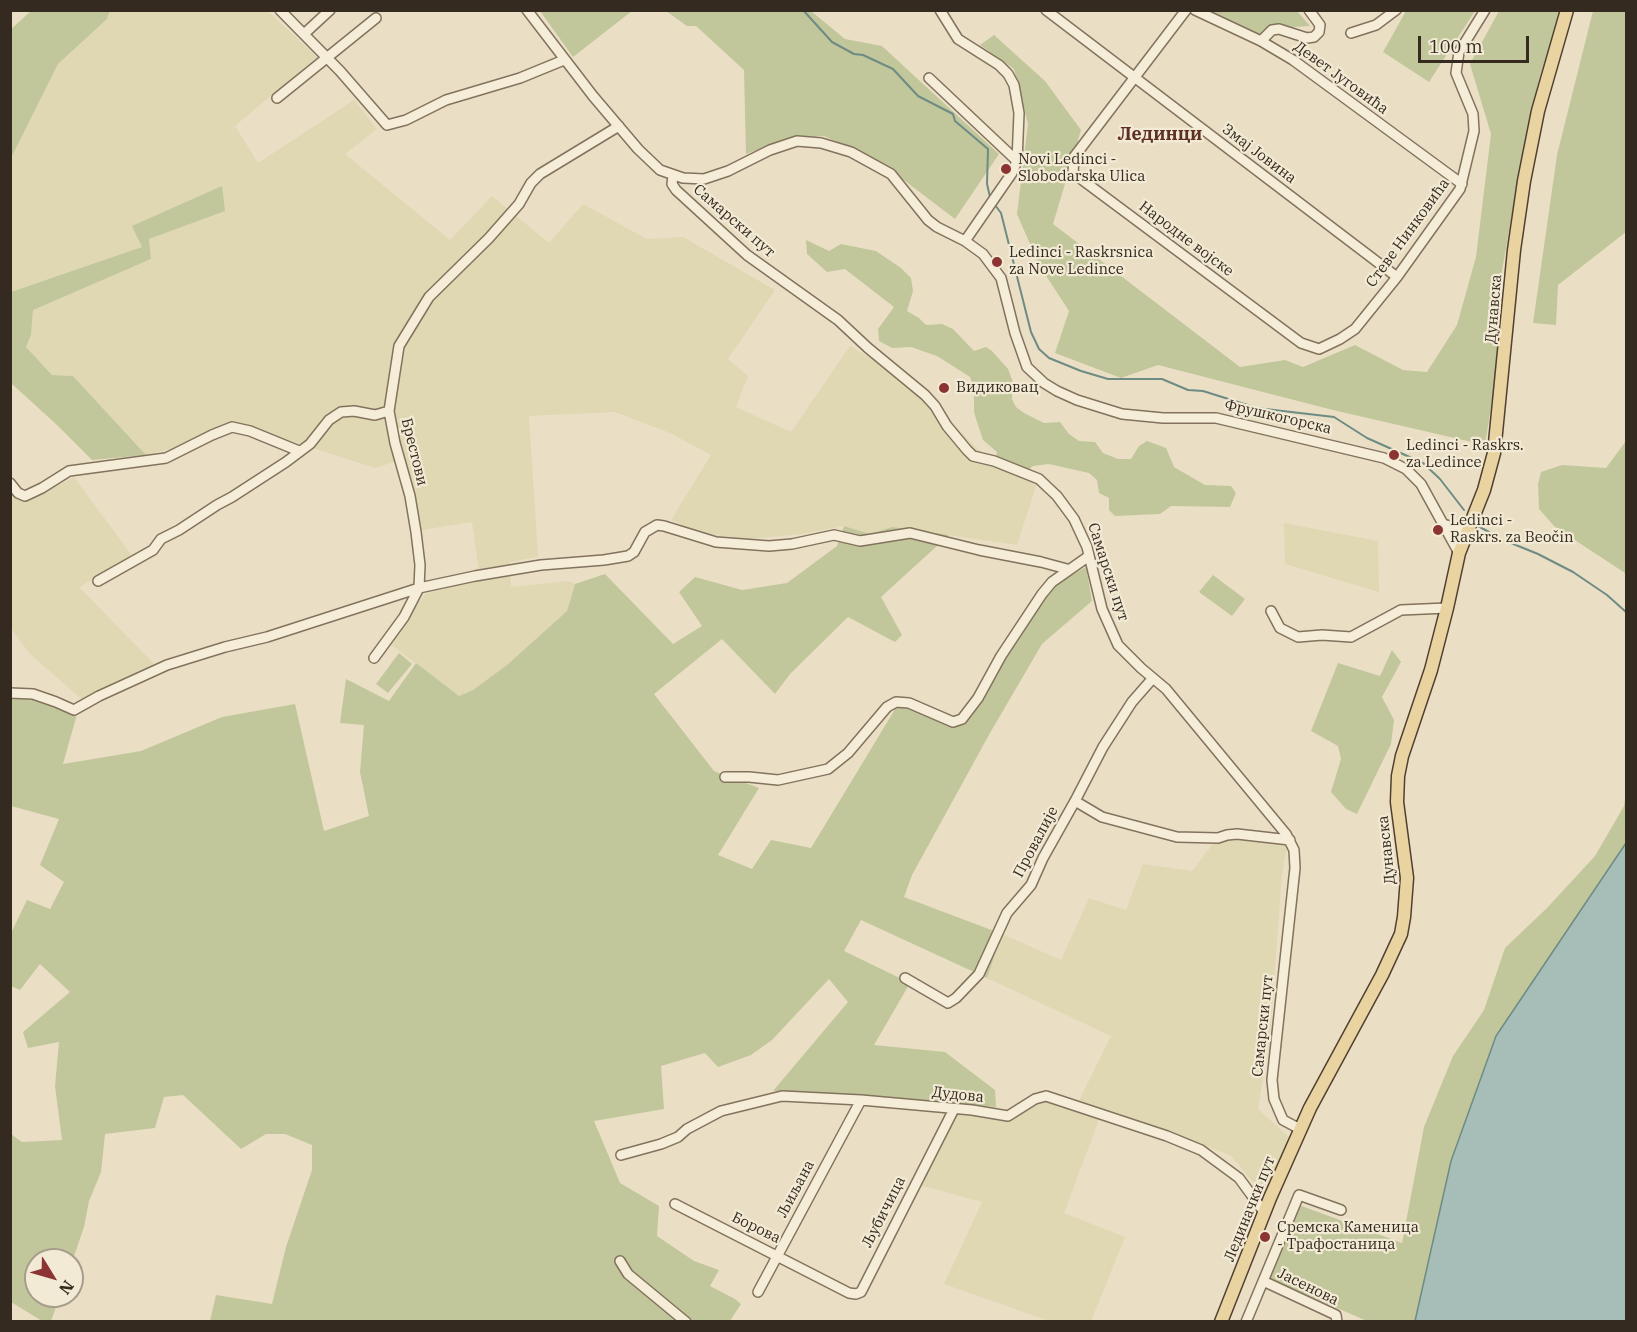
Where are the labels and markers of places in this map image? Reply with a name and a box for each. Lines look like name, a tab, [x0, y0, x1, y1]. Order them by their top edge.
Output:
place label: Novi Ledinci - Slobodarska Ulica	[1018, 151, 1145, 186]
marker: Novi Ledinci - Slobodarska Ulica	[999, 162, 1013, 176]
place label: Ledinci - Raskrsnica za Nove Ledince	[1009, 244, 1153, 279]
marker: Ledinci - Raskrsnica za Nove Ledince	[990, 255, 1004, 269]
place label: Видиковац	[956, 379, 1039, 397]
marker: Видиковац	[937, 381, 951, 395]
place label: Ledinci - Raskrs. za Ledince	[1406, 437, 1524, 472]
marker: Ledinci - Raskrs. za Ledince	[1387, 448, 1401, 462]
place label: Ledinci - Raskrs. za Beočin	[1450, 512, 1574, 547]
marker: Ledinci - Raskrs. za Beočin	[1431, 523, 1445, 537]
place label: Сремска Каменица - Трафостаница	[1277, 1219, 1419, 1254]
marker: Сремска Каменица - Трафостаница	[1258, 1230, 1272, 1244]

